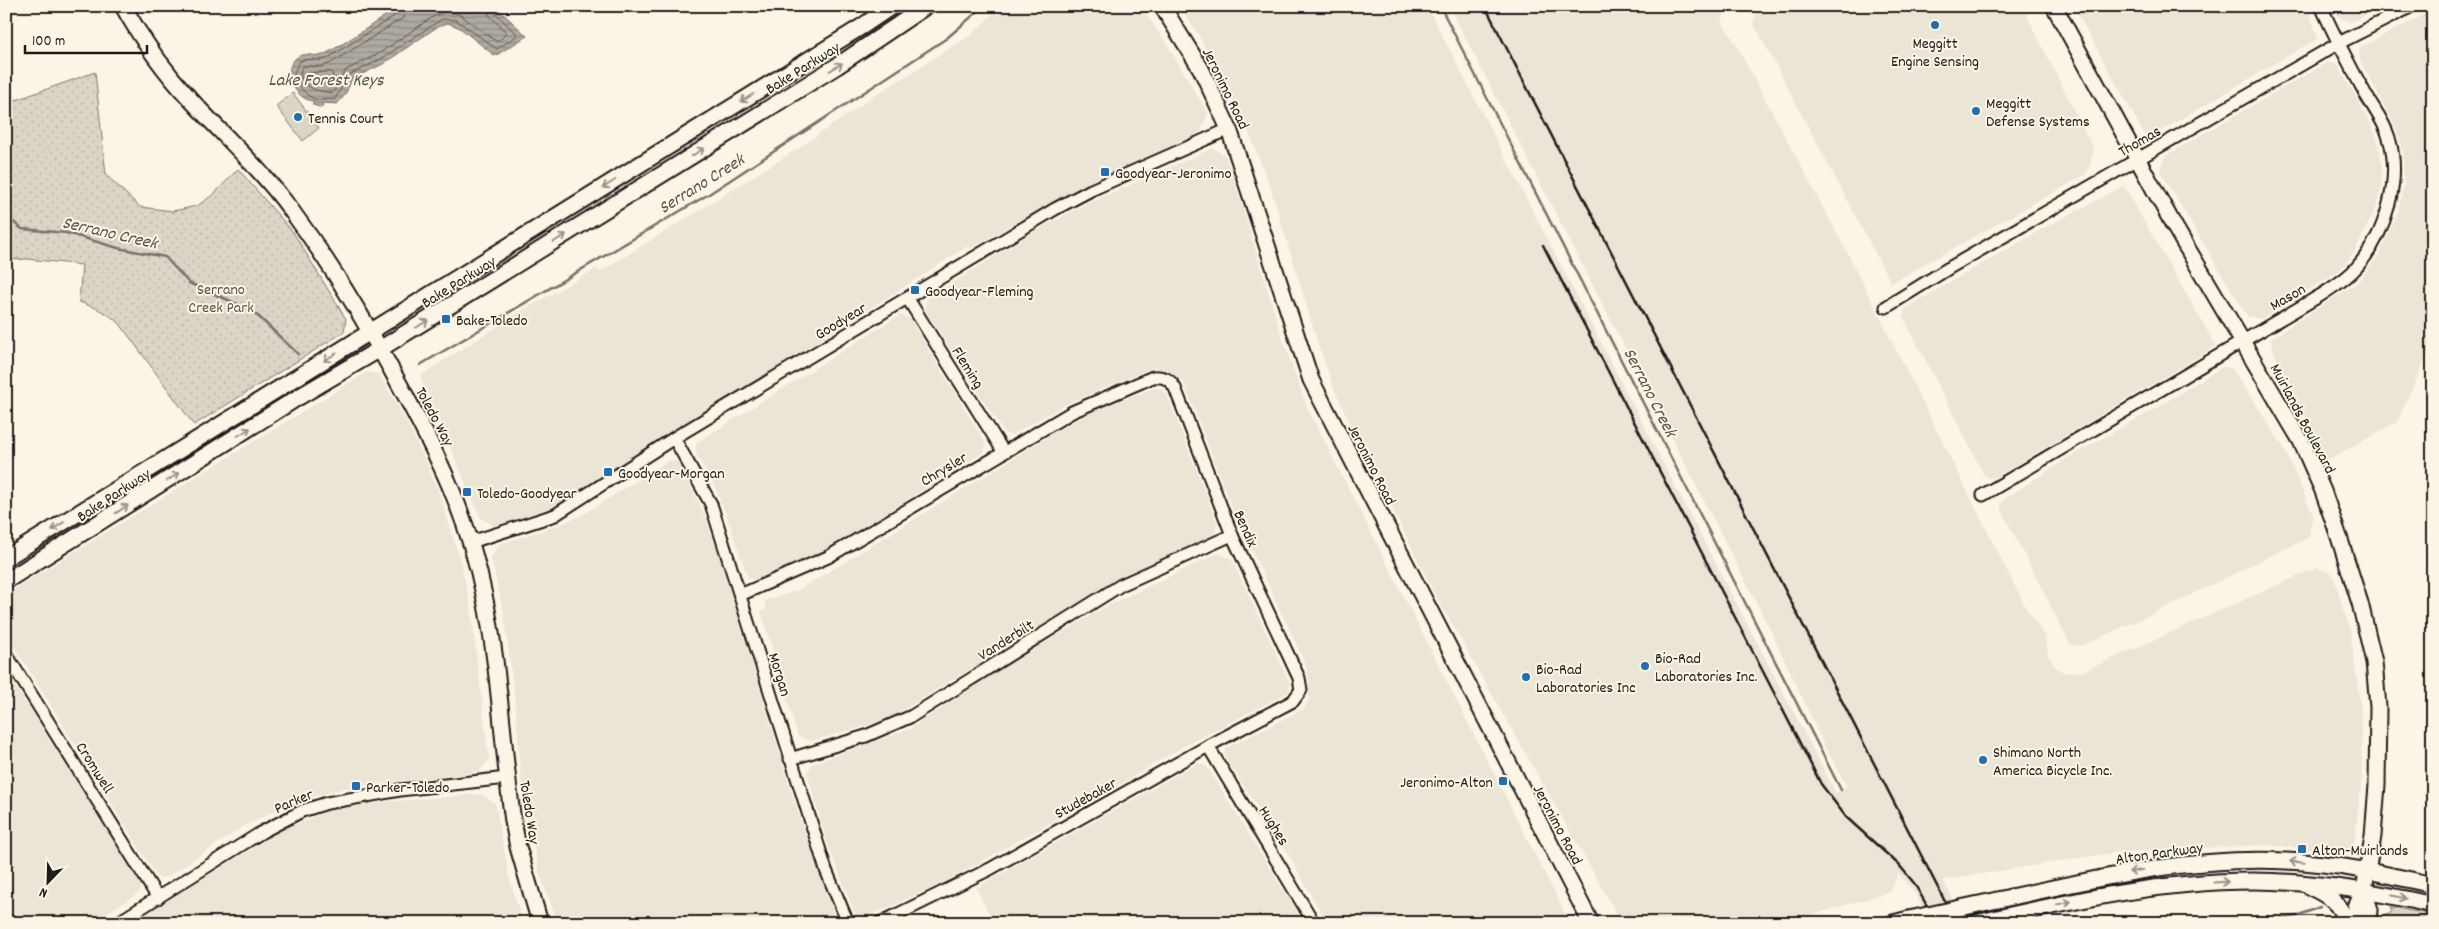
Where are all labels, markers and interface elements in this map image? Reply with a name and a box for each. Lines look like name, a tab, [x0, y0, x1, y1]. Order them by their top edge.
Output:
marker: Meggitt Engine Sensing	[1929, 19, 1941, 31]
scale bar	[25, 22, 148, 54]
text: 100 m	[32, 31, 65, 53]
place label: Meggitt Engine Sensing	[1891, 33, 1979, 74]
street label: Bake Parkway	[762, 37, 845, 101]
street label: Jeronimo Road	[1195, 45, 1254, 134]
one-way arrow	[829, 61, 843, 71]
water label: Lake Forest Keys	[268, 69, 384, 94]
one-way arrow	[740, 93, 754, 103]
place label: Meggitt Defense Systems	[1986, 93, 2090, 134]
marker: Meggitt Defense Systems	[1970, 105, 1982, 117]
place label: Tennis Court	[308, 108, 383, 131]
marker: Tennis Court	[292, 111, 304, 123]
street label: Thomas	[2115, 121, 2166, 164]
one-way arrow	[691, 147, 705, 157]
water label: Serrano Creek	[655, 148, 751, 221]
place label: Goodyear-Jeronimo	[1115, 163, 1232, 186]
marker: Goodyear-Jeronimo	[1099, 166, 1111, 178]
one-way arrow	[602, 179, 616, 189]
water label: Serrano Creek	[59, 211, 161, 258]
one-way arrow	[553, 233, 567, 243]
street label: Bake Parkway	[418, 251, 501, 315]
park label: Serrano Creek Park	[188, 279, 254, 320]
street label: Mason	[2266, 279, 2311, 318]
place label: Goodyear-Fleming	[925, 281, 1034, 304]
marker: Goodyear-Fleming	[909, 284, 921, 296]
street label: Goodyear	[811, 298, 872, 347]
place label: Bake-Toledo	[456, 310, 528, 333]
marker: Bake-Toledo	[440, 313, 452, 325]
one-way arrow	[414, 318, 428, 328]
street label: Fleming	[945, 343, 989, 394]
water label: Serrano Creek	[1616, 344, 1683, 443]
one-way arrow	[323, 353, 337, 363]
street label: Muirlands Boulevard	[2263, 360, 2341, 478]
street label: Toledo Way	[409, 383, 459, 451]
street label: Jeronimo Road	[1341, 421, 1401, 510]
one-way arrow	[237, 426, 251, 436]
street label: Chrysler	[916, 447, 972, 493]
street label: Bake Parkway	[73, 463, 156, 529]
place label: Goodyear-Morgan	[618, 463, 725, 486]
marker: Goodyear-Morgan	[602, 466, 614, 478]
one-way arrow	[165, 471, 179, 481]
place label: Toledo-Goodyear	[477, 483, 577, 506]
marker: Toledo-Goodyear	[461, 486, 473, 498]
one-way arrow	[114, 504, 128, 514]
street label: Bendix	[1226, 507, 1263, 551]
one-way arrow	[51, 521, 65, 531]
street label: Vanderbilt	[974, 615, 1039, 667]
place label: Bio-Rad Laboratories Inc.	[1655, 648, 1757, 689]
street label: Morgan	[761, 650, 796, 699]
place label: Bio-Rad Laboratories Inc	[1536, 659, 1636, 700]
marker: Bio-Rad Laboratories Inc.	[1639, 660, 1651, 672]
marker: Bio-Rad Laboratories Inc	[1520, 671, 1532, 683]
street label: Cromwell	[69, 738, 119, 799]
place label: Shimano North America Bicycle Inc.	[1993, 742, 2112, 783]
marker: Shimano North America Bicycle Inc.	[1977, 754, 1989, 766]
place label: Jeronimo-Alton	[1400, 772, 1493, 795]
street label: Studebaker	[1051, 773, 1122, 826]
marker: Jeronimo-Alton	[1497, 775, 1509, 787]
place label: Parker-Toledo	[366, 777, 449, 800]
street label: Toledo Way	[512, 779, 545, 846]
marker: Parker-Toledo	[350, 780, 362, 792]
street label: Jeronimo Road	[1526, 781, 1588, 869]
street label: Parker	[271, 784, 317, 821]
street label: Hughes	[1252, 802, 1294, 851]
street label: Alton Parkway	[2114, 837, 2205, 872]
place label: Alton-Muirlands	[2312, 840, 2409, 863]
marker: Alton-Muirlands	[2296, 843, 2308, 855]
north arrow	[22, 856, 72, 906]
one-way arrow	[2290, 857, 2306, 867]
one-way arrow	[2128, 866, 2144, 876]
one-way arrow	[2213, 877, 2229, 886]
text: N	[37, 882, 51, 903]
one-way arrow	[2390, 893, 2406, 902]
one-way arrow	[2055, 898, 2071, 908]

